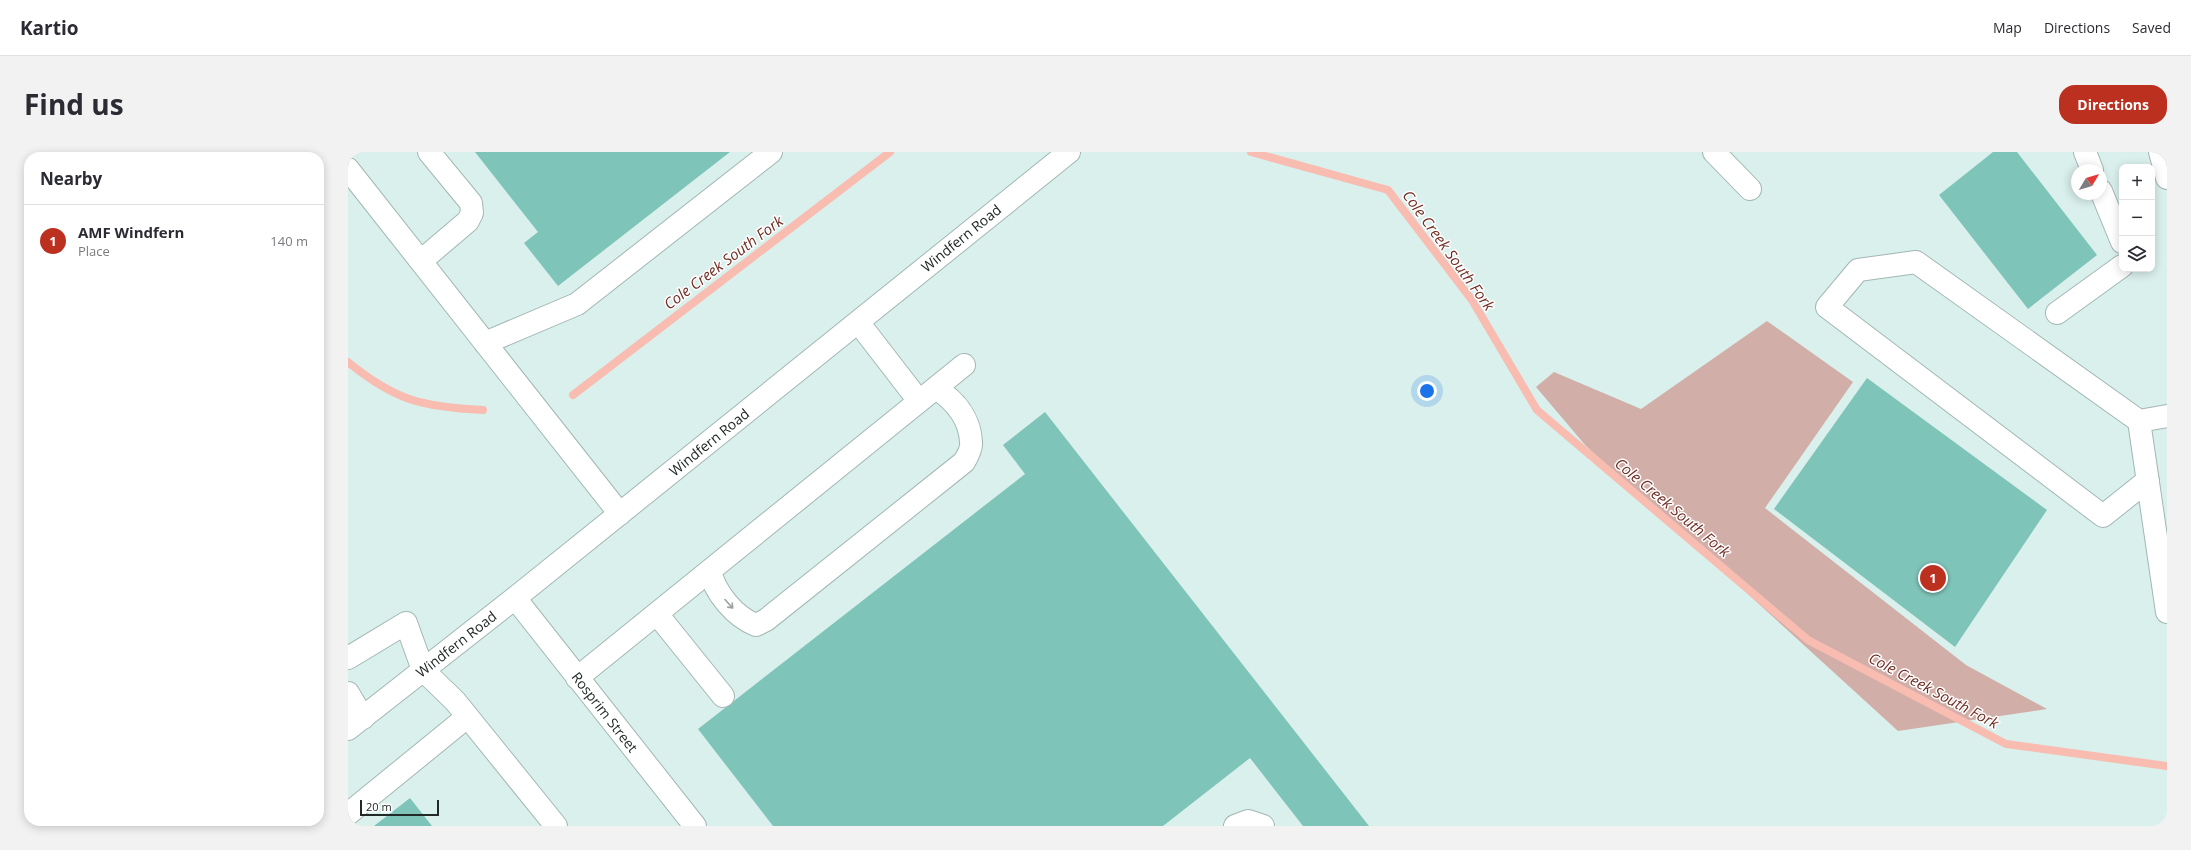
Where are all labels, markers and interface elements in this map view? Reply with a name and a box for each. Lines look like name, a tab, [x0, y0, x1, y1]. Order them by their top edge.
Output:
text: Kartio	[20, 15, 79, 41]
text: Map	[1993, 18, 2022, 37]
text: Directions	[2044, 18, 2110, 37]
text: Saved	[2132, 18, 2171, 37]
text: Find us	[24, 85, 124, 123]
button: Directions	[2059, 85, 2167, 124]
north arrow	[2071, 164, 2107, 200]
map controls	[2119, 164, 2155, 272]
button: +	[2119, 164, 2155, 200]
text: Nearby	[40, 167, 102, 190]
water label: Cole Creek South Fork	[1398, 186, 1500, 315]
street label: Windfern Road	[917, 200, 1005, 276]
button: −	[2119, 200, 2155, 236]
water label: Cole Creek South Fork	[659, 210, 787, 313]
text: AMF Windfern	[78, 222, 184, 242]
text: 1	[49, 232, 57, 250]
text: 140 m	[270, 232, 308, 250]
button: layers	[2119, 236, 2155, 272]
text: Place	[78, 242, 110, 260]
your location	[1417, 381, 1437, 401]
street label: Windfern Road	[665, 404, 753, 480]
water label: Cole Creek South Fork	[1611, 453, 1735, 561]
pin: 1	[1920, 563, 1946, 593]
one-way arrow	[725, 599, 734, 609]
street label: Windfern Road	[412, 606, 500, 682]
water label: Cole Creek South Fork	[1866, 647, 2003, 733]
street label: Rosprim Street	[568, 668, 642, 756]
scale bar	[360, 798, 439, 817]
text: 20 m	[366, 799, 392, 814]

